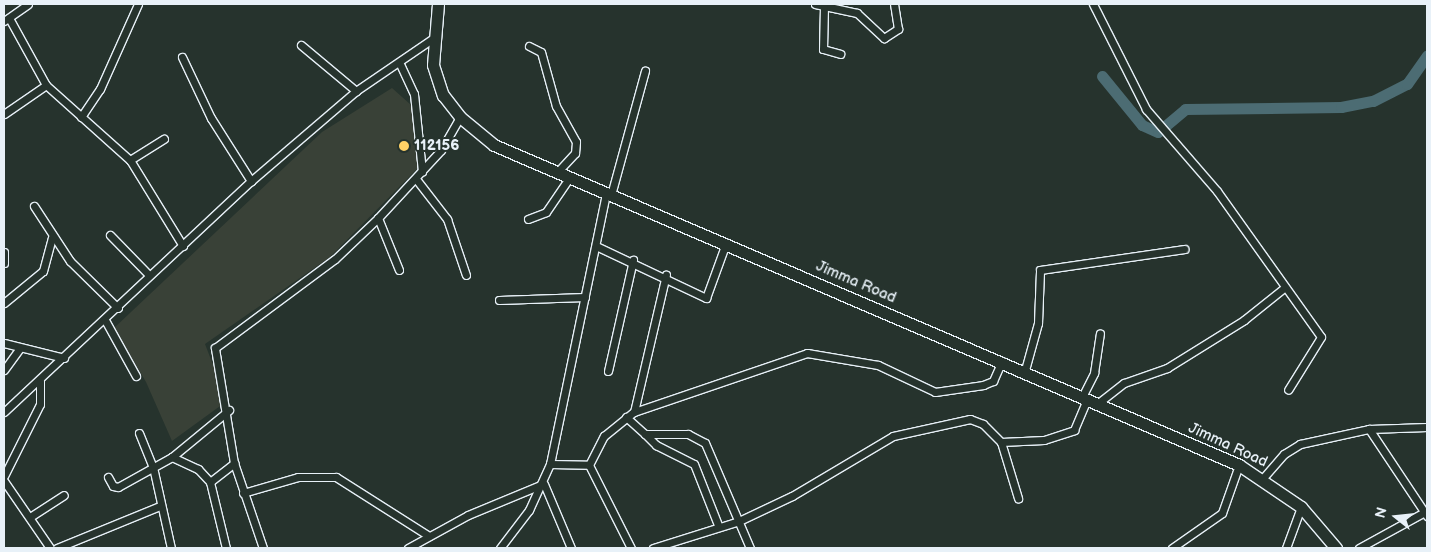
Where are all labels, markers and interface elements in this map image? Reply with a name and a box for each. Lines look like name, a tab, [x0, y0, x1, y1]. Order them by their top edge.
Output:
place label: 112156	[414, 137, 459, 155]
marker: 112156	[398, 140, 410, 152]
street label: Jimma Road	[813, 257, 899, 307]
street label: Jimma Road	[1186, 419, 1270, 471]
north arrow	[1371, 492, 1421, 542]
text: N	[1371, 505, 1391, 520]

